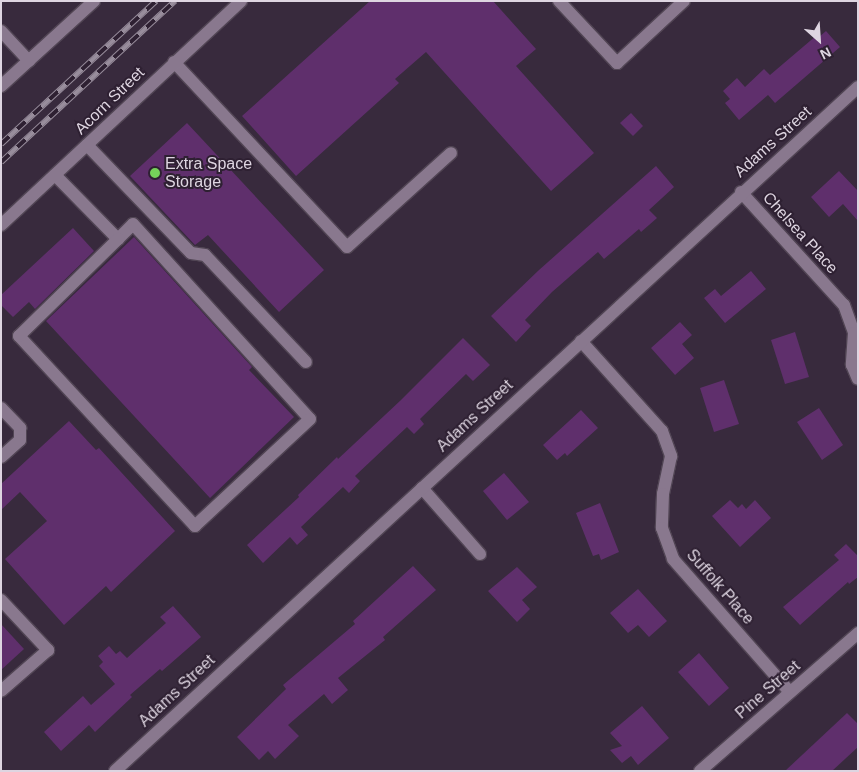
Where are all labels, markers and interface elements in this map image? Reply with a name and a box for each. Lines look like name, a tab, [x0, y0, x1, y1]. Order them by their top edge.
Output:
north arrow	[794, 15, 844, 65]
text: N	[818, 44, 834, 63]
street label: Acorn Street	[71, 63, 149, 139]
street label: Adams Street	[731, 102, 815, 182]
place label: Extra Space Storage	[165, 154, 252, 192]
marker: Extra Space Storage	[149, 167, 161, 179]
street label: Chelsea Place	[758, 188, 842, 278]
street label: Adams Street	[433, 376, 517, 456]
street label: Suffolk Place	[682, 546, 758, 628]
street label: Adams Street	[135, 651, 219, 731]
street label: Pine Street	[732, 657, 804, 723]

